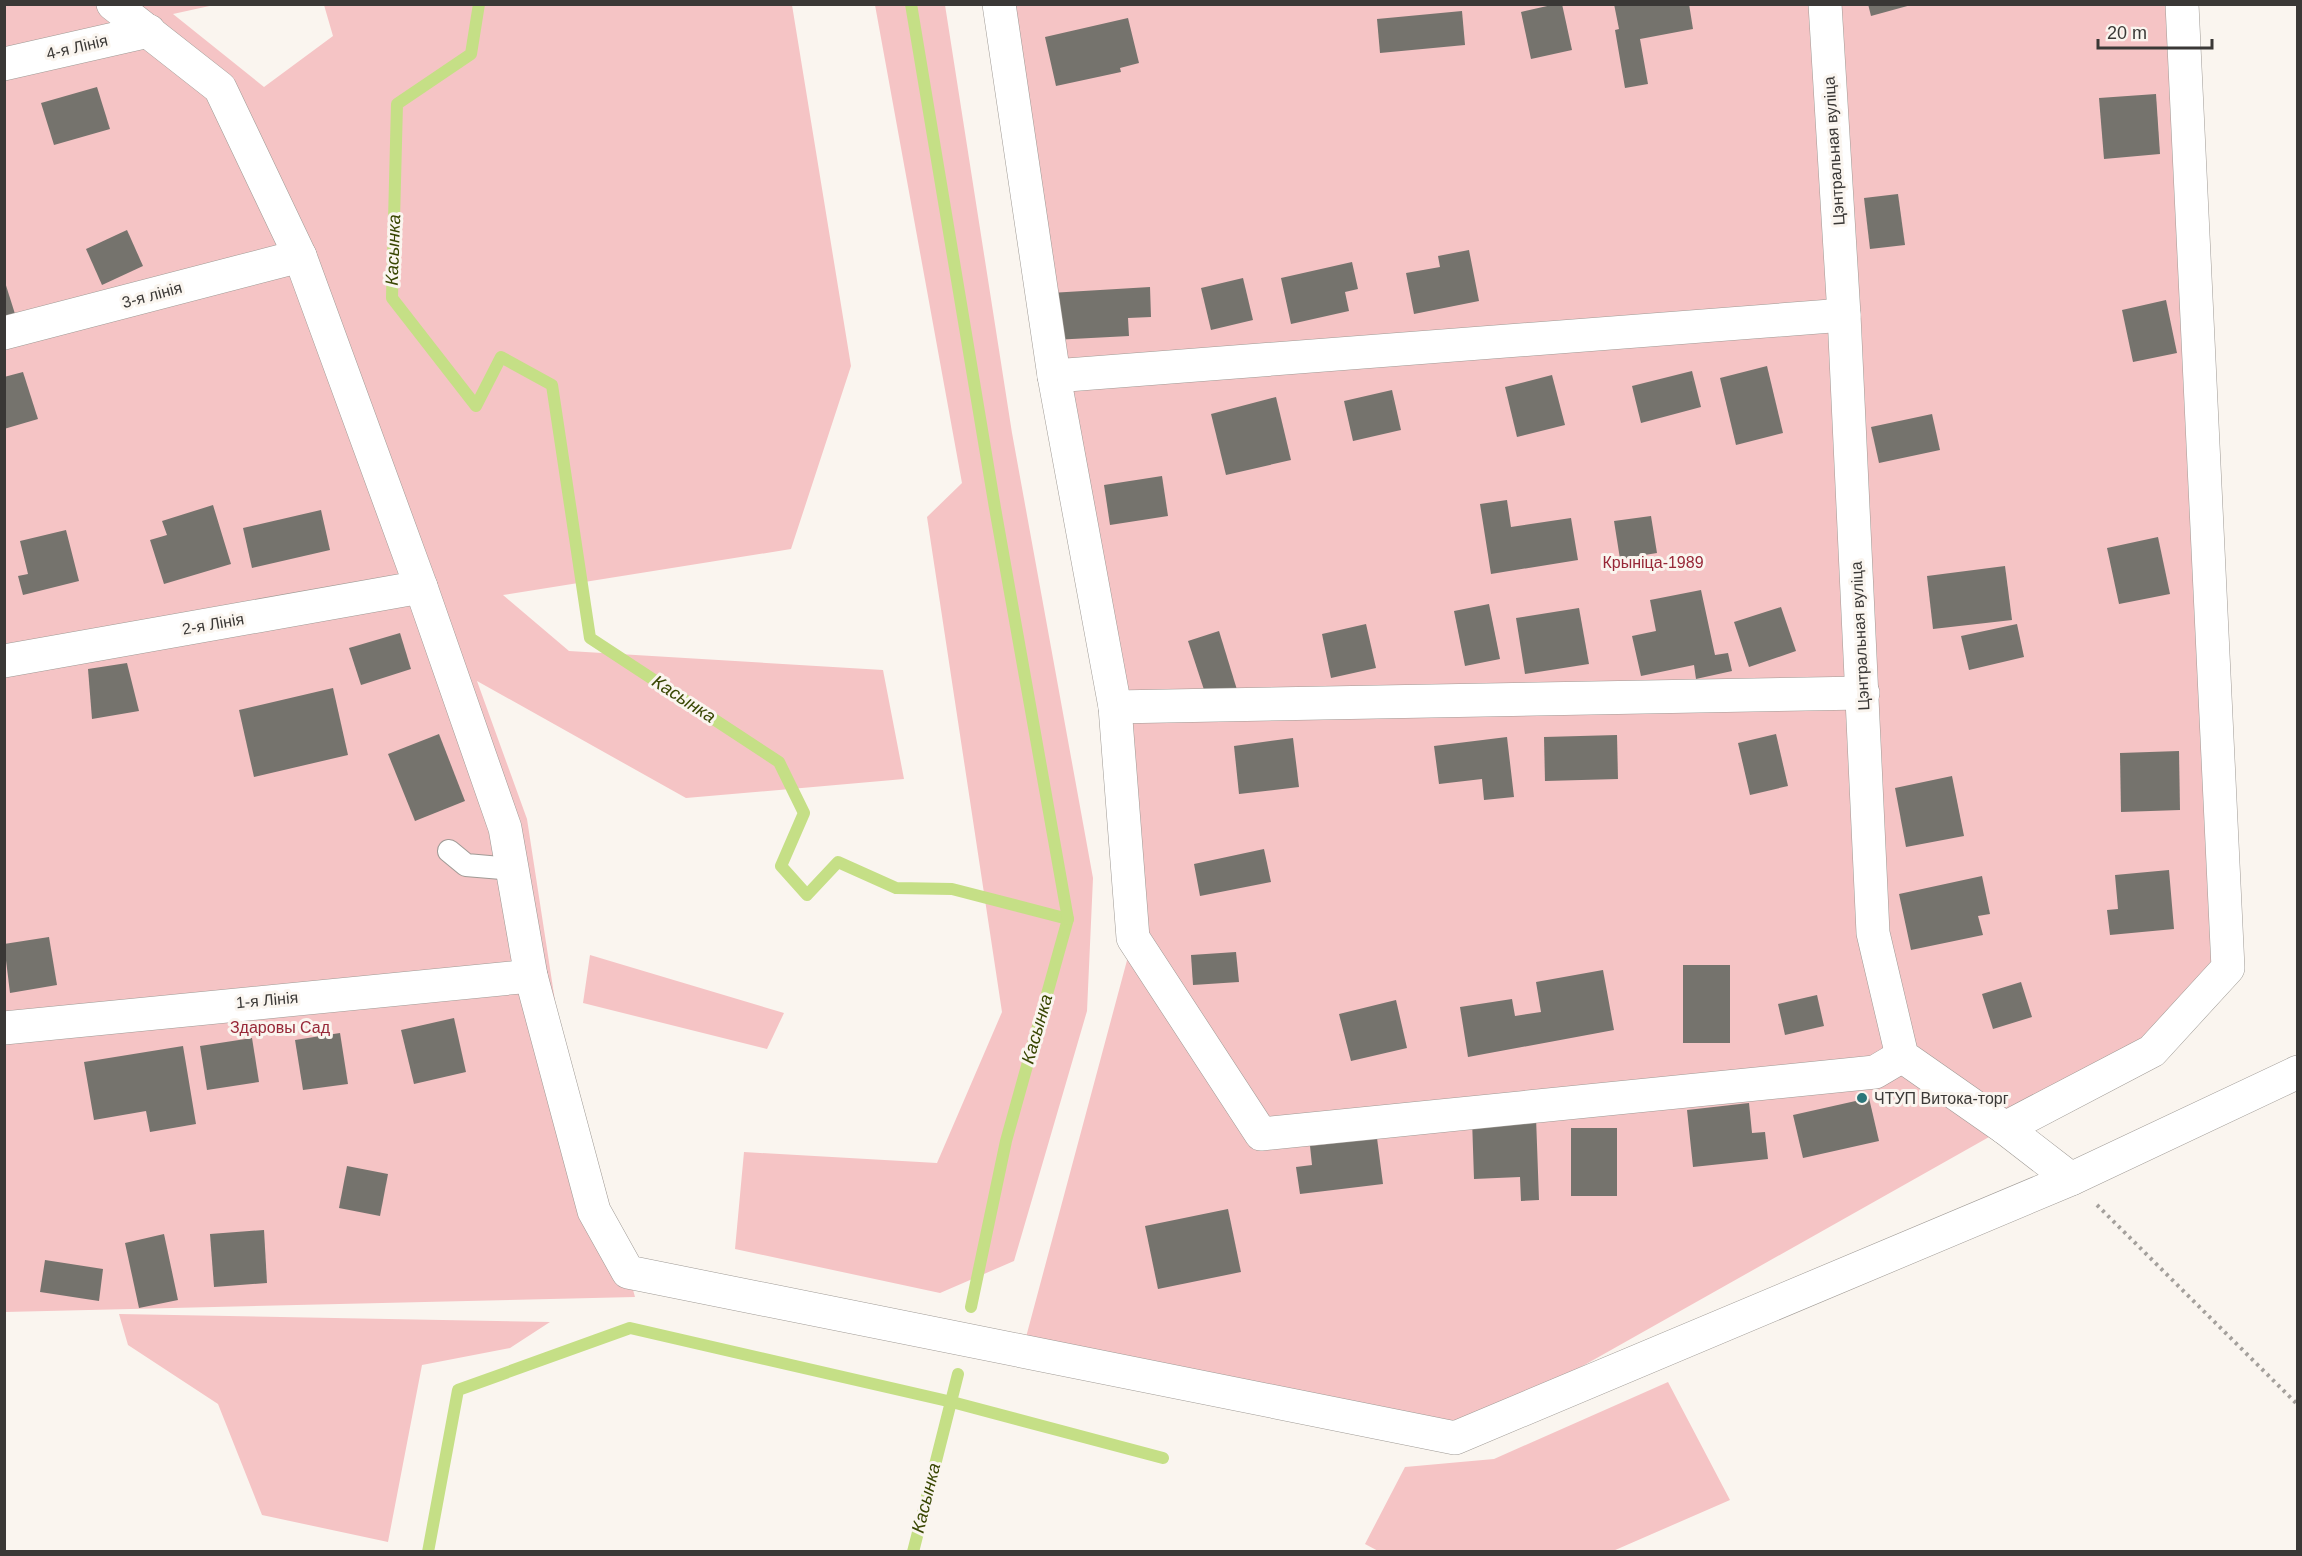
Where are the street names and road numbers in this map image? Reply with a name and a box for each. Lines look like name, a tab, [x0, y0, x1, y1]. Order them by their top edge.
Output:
street label: 4-я Лінія	[45, 32, 109, 62]
street label: Цэнтральная вуліца	[1820, 76, 1848, 226]
street label: 3-я лінія	[120, 279, 184, 311]
street label: Цэнтральная вуліца	[1848, 561, 1872, 711]
street label: 2-я Лінія	[181, 610, 245, 638]
street label: 1-я Лінія	[235, 989, 299, 1011]

